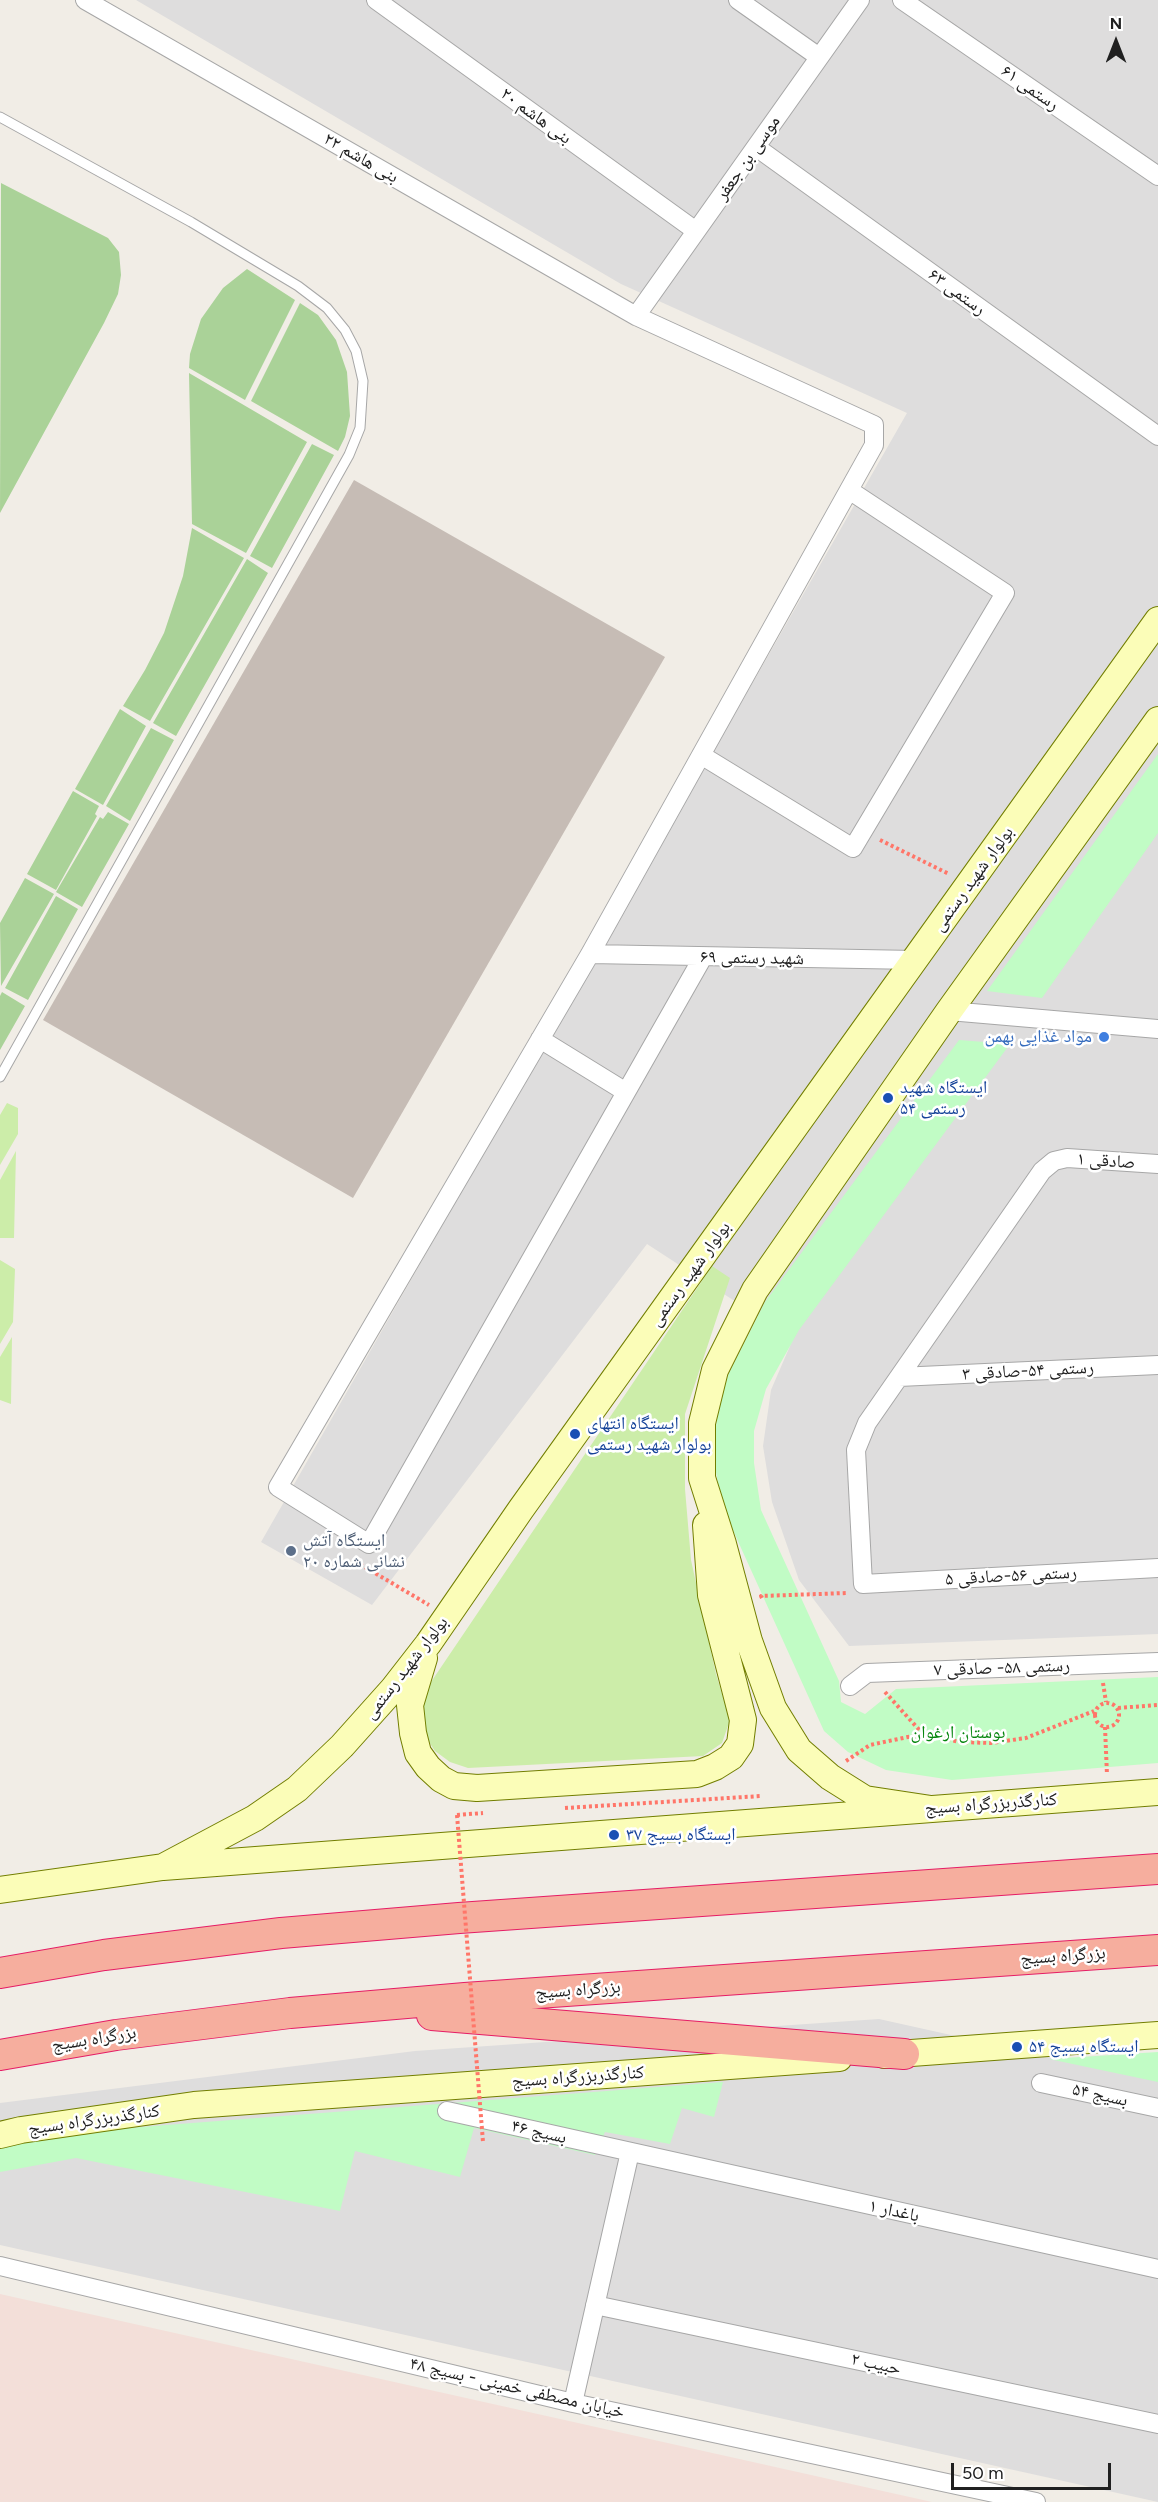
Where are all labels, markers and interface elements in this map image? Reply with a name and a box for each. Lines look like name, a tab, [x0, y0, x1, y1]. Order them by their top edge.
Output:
north arrow	[1086, 12, 1146, 72]
text: N	[1110, 14, 1122, 33]
street label: رستمی ۶۱	[997, 60, 1063, 116]
street label: بنی هاشم ۲۰	[496, 83, 576, 149]
street label: موسی بن جعفر	[711, 112, 785, 204]
street label: بنی هاشم ۲۲	[320, 128, 402, 188]
street label: رستمی ۶۳	[924, 264, 990, 320]
street label: بولوار شهید رستمی	[928, 822, 1018, 936]
street label: شهید رستمی ۶۹	[700, 946, 804, 970]
place label: مواد غذایی بهمن	[985, 1026, 1092, 1048]
marker: مواد غذایی بهمن	[1097, 1030, 1111, 1044]
place label: ایستگاه شهید رستمی ۵۴	[900, 1077, 987, 1120]
marker: ایستگاه شهید رستمی ۵۴	[881, 1091, 895, 1105]
street label: صادقی ۱	[1076, 1148, 1136, 1174]
street label: بولوار شهید رستمی	[645, 1217, 735, 1331]
street label: رستمی ۵۴-صادقی ۳	[962, 1357, 1094, 1385]
place label: ایستگاه انتهای بولوار شهید رستمی	[587, 1413, 712, 1456]
marker: ایستگاه انتهای بولوار شهید رستمی	[568, 1427, 582, 1441]
place label: ایستگاه آتش نشانی شماره ۲۰	[303, 1530, 405, 1572]
marker: ایستگاه آتش نشانی شماره ۲۰	[284, 1544, 298, 1558]
street label: رستمی ۵۶-صادقی ۵	[945, 1562, 1077, 1590]
street label: بولوار شهید رستمی	[359, 1612, 453, 1724]
street label: رستمی ۵۸- صادقی ۷	[934, 1655, 1070, 1681]
park label: بوستان ارغوان	[911, 1722, 1005, 1744]
street label: کنارگذربزرگراه بسیج	[924, 1789, 1058, 1819]
place label: ایستگاه بسیج ۳۷	[626, 1824, 735, 1846]
marker: ایستگاه بسیج ۳۷	[607, 1828, 621, 1842]
street label: بزرگراه بسیج	[1020, 1942, 1106, 1970]
street label: بزرگراه بسیج	[535, 1976, 621, 2004]
street label: بزرگراه بسیج	[50, 2022, 138, 2056]
place label: ایستگاه بسیج ۵۴	[1029, 2036, 1138, 2058]
marker: ایستگاه بسیج ۵۴	[1010, 2040, 1024, 2054]
street label: کنارگذربزرگراه بسیج	[511, 2062, 645, 2092]
street label: بسیج ۵۴	[1070, 2079, 1130, 2111]
street label: کنارگذربزرگراه بسیج	[27, 2100, 161, 2140]
street label: بسیج ۴۶	[509, 2115, 569, 2149]
street label: باغدار ۱	[867, 2195, 921, 2227]
street label: حبیب ۲	[849, 2348, 903, 2380]
street label: خیابان مصطفی خمینی - بسیج ۴۸	[408, 2353, 626, 2423]
scale bar	[954, 2451, 1114, 2489]
text: 50 m	[962, 2462, 1004, 2484]

